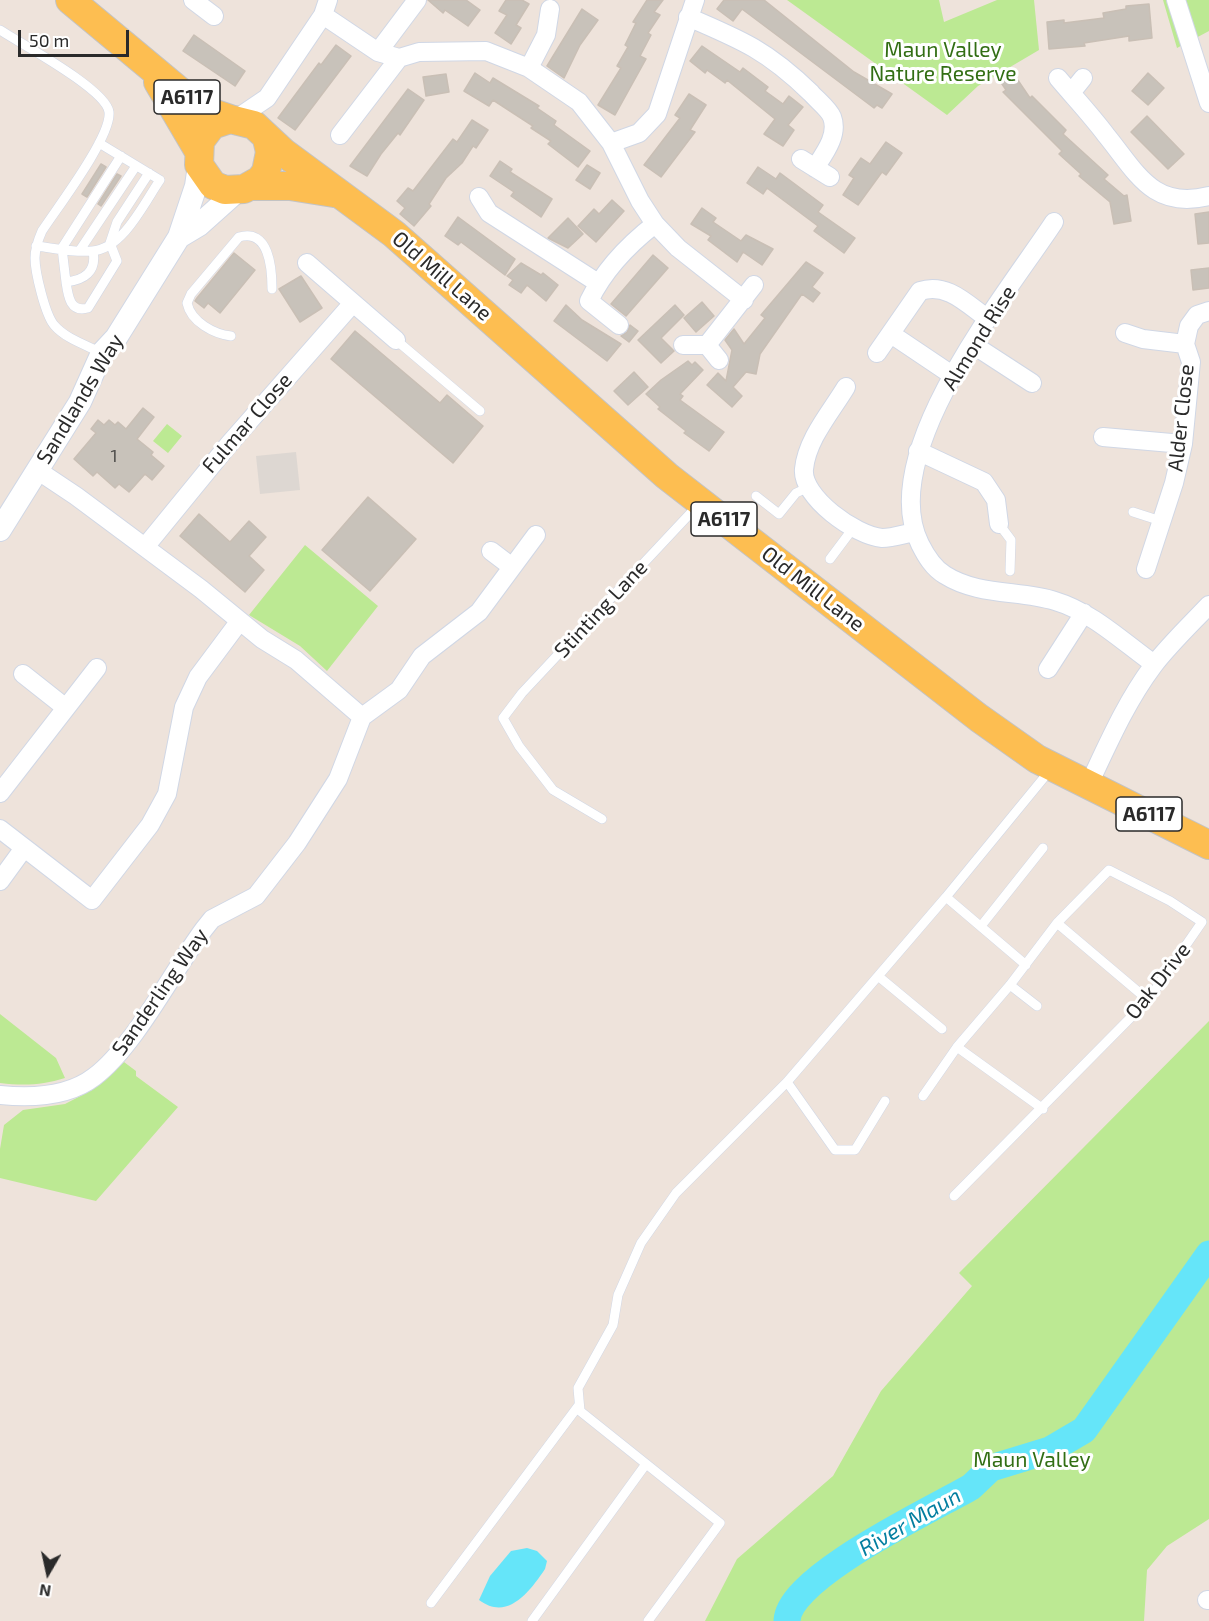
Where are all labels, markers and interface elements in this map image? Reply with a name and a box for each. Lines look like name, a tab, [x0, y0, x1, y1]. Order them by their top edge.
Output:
scale bar	[21, 18, 132, 56]
text: 50 m	[29, 29, 69, 51]
park label: Maun Valley Nature Reserve	[869, 37, 1017, 87]
road number: A6117	[154, 80, 220, 114]
street label: Old Mill Lane	[387, 226, 497, 326]
street label: Almond Rise	[937, 281, 1021, 395]
street label: Sandlands Way	[31, 329, 129, 469]
street label: Alder Close	[1163, 363, 1199, 473]
street label: Fulmar Close	[197, 368, 297, 478]
house number: 1	[110, 445, 118, 467]
road number: A6117	[691, 502, 757, 536]
street label: Old Mill Lane	[757, 541, 869, 637]
street label: Stinting Lane	[549, 555, 653, 663]
road number: A6117	[1116, 797, 1182, 831]
street label: Sanderling Way	[107, 924, 213, 1060]
street label: Oak Drive	[1120, 937, 1196, 1025]
park label: Maun Valley	[973, 1447, 1091, 1473]
water label: River Maun	[854, 1482, 966, 1562]
north arrow	[18, 1543, 78, 1603]
text: N	[38, 1581, 52, 1602]

